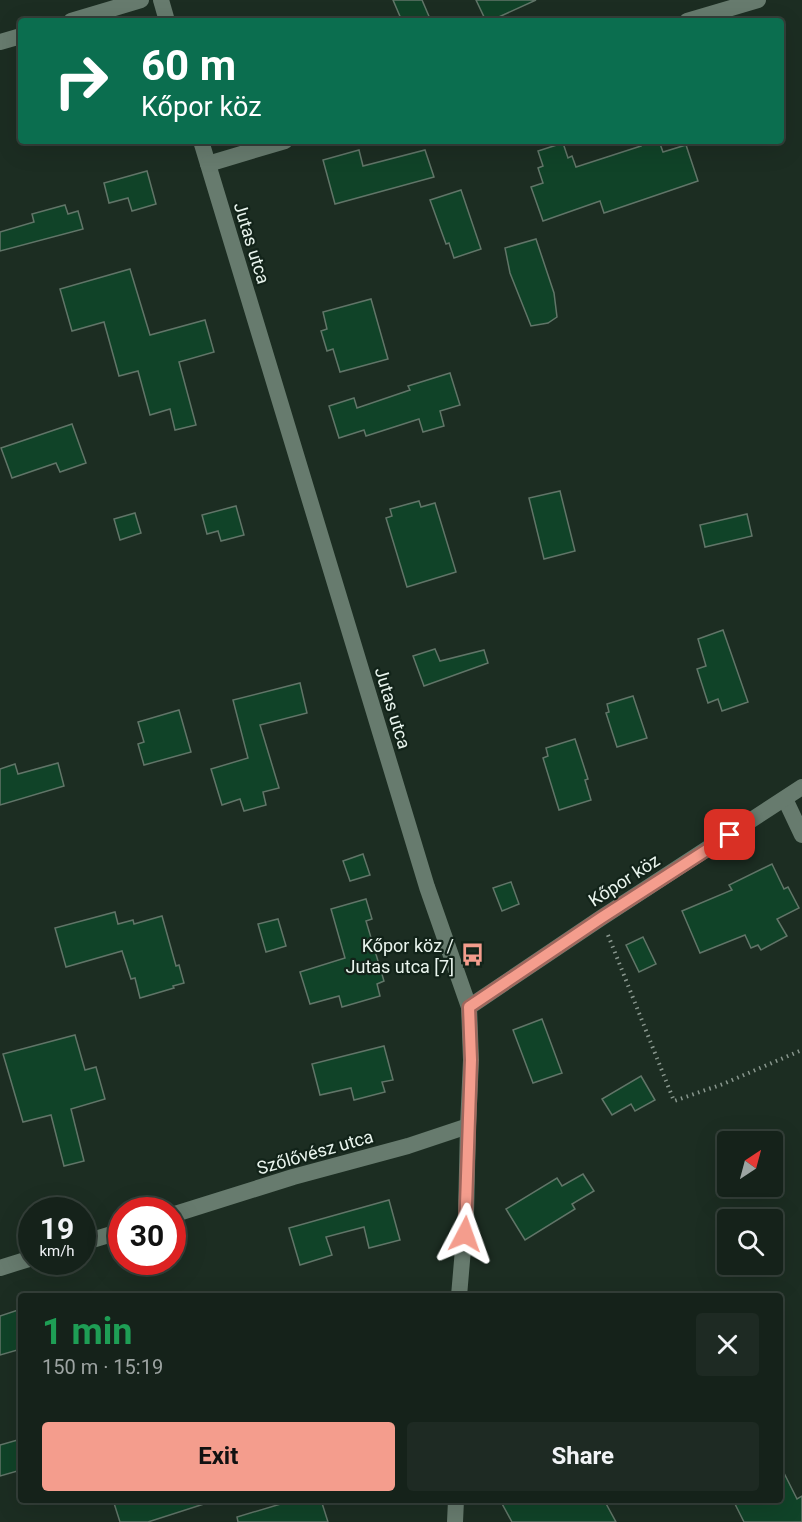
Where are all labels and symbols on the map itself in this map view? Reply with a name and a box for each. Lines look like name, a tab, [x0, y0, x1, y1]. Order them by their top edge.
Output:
street label: Jutas utca	[230, 200, 274, 286]
street label: Jutas utca	[371, 665, 415, 751]
pin	[704, 809, 755, 860]
street label: Kőpor köz	[585, 849, 664, 911]
place label: Kőpor köz / Jutas utca [7]	[346, 935, 454, 977]
bus stop icon: Kőpor köz / Jutas utca [7]	[459, 942, 485, 968]
street label: Szőlővész utca	[254, 1125, 376, 1179]
north arrow	[717, 1131, 783, 1197]
speed limit sign: 30	[108, 1197, 186, 1275]
position arrow	[433, 1202, 497, 1266]

